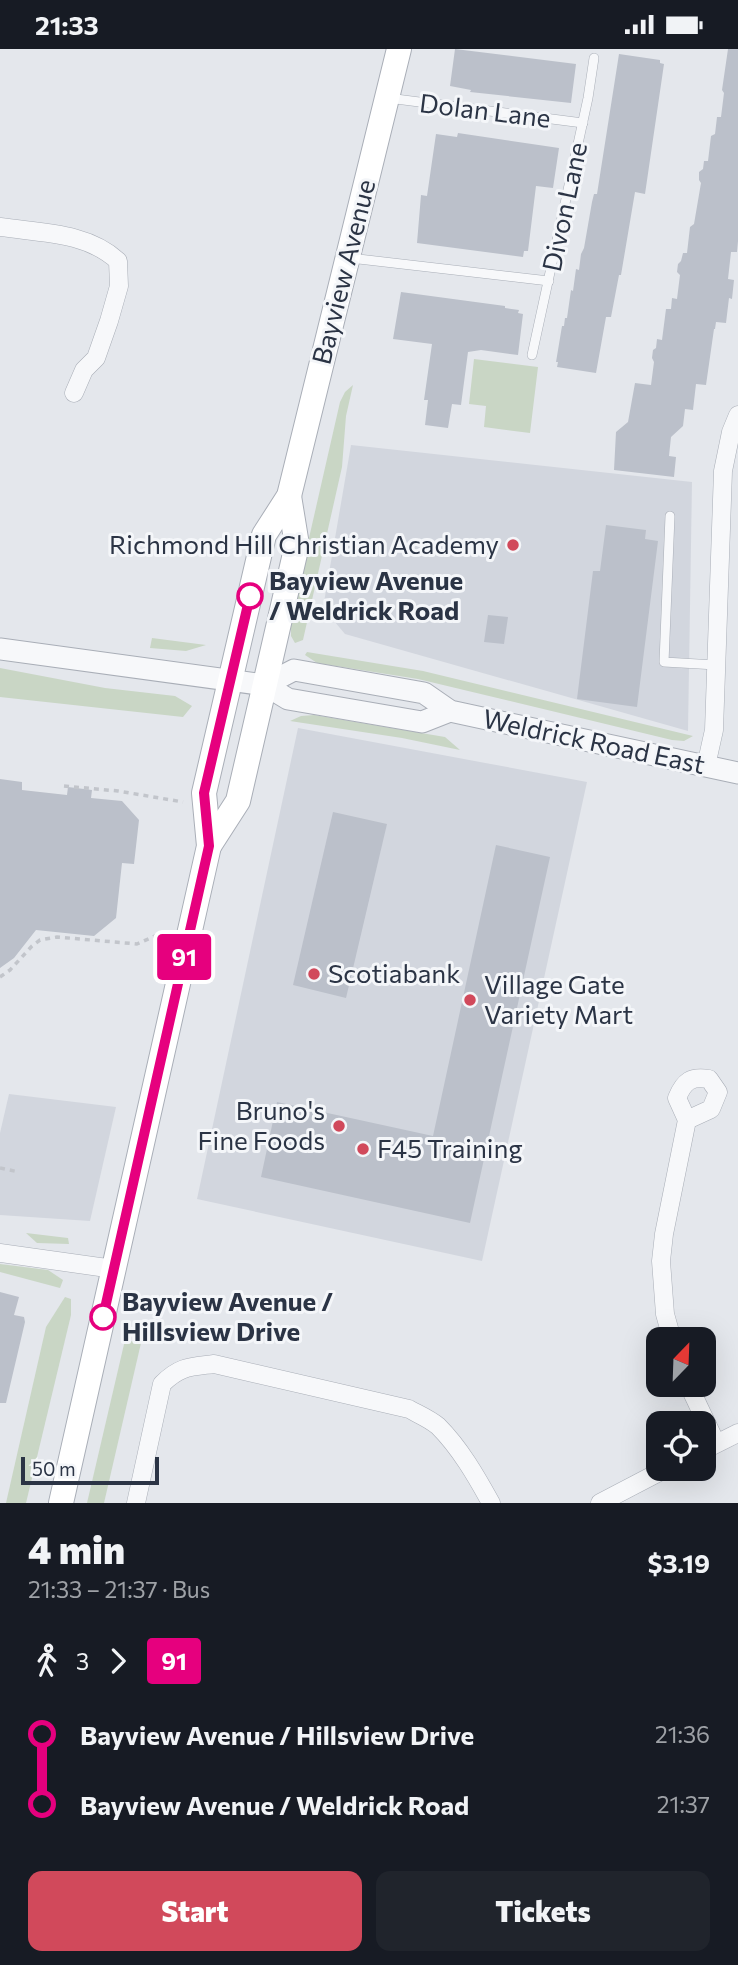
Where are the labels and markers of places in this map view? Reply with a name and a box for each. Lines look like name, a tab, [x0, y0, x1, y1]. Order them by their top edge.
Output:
place label: Richmond Hill Christian Academy	[109, 528, 499, 559]
marker: Richmond Hill Christian Academy	[505, 537, 521, 553]
place label: Bayview Avenue / Weldrick Road	[269, 564, 463, 625]
marker: Bayview Avenue / Weldrick Road	[237, 583, 263, 609]
place label: Scotiabank	[328, 957, 460, 988]
marker: Scotiabank	[306, 966, 322, 982]
place label: Village Gate Variety Mart	[484, 968, 633, 1029]
marker: Village Gate Variety Mart	[462, 992, 478, 1008]
place label: Bruno's Fine Foods	[198, 1094, 325, 1155]
marker: Bruno's Fine Foods	[331, 1118, 347, 1134]
place label: F45 Training	[377, 1132, 523, 1163]
marker: F45 Training	[355, 1141, 371, 1157]
place label: Bayview Avenue / Hillsview Drive	[122, 1285, 333, 1346]
marker: Bayview Avenue / Hillsview Drive	[90, 1304, 116, 1330]

